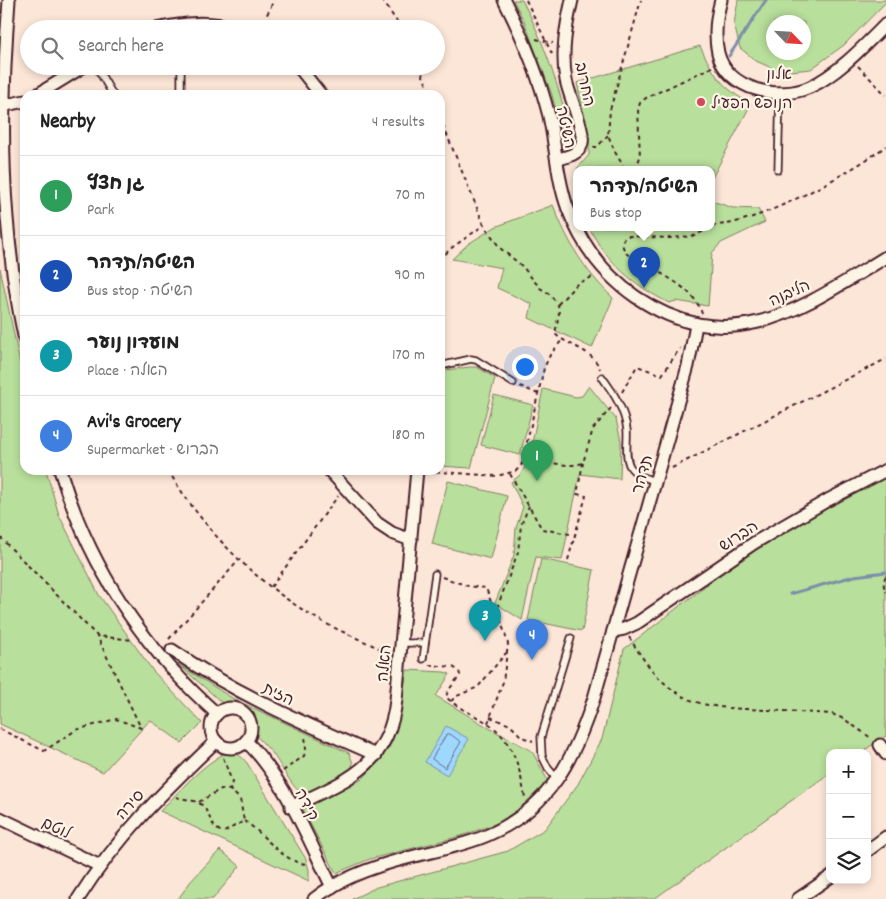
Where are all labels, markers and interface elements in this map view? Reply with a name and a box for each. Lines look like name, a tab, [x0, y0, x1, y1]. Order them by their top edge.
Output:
north arrow	[766, 15, 811, 60]
search box	[20, 20, 445, 75]
icon: search	[38, 34, 66, 62]
text: Search here	[78, 34, 164, 61]
street label: החרוב	[568, 60, 600, 109]
street label: אלון	[766, 64, 792, 87]
place label: הנופש הפעיל	[711, 93, 793, 116]
marker: הנופש הפעיל	[695, 96, 707, 108]
street label: השיטה	[549, 104, 580, 151]
text: Nearby	[40, 108, 95, 138]
text: 4 results	[372, 111, 425, 134]
popup	[573, 166, 715, 231]
text: גן חצץ	[87, 172, 145, 199]
text: השיטה/תדהר	[590, 175, 698, 202]
text: 1	[54, 184, 58, 207]
text: 70 m	[395, 184, 425, 207]
text: Park	[87, 199, 114, 222]
text: Bus stop	[590, 202, 642, 225]
pin: 2	[628, 247, 660, 288]
text: השיטה/תדהר	[87, 251, 195, 278]
text: 2	[53, 264, 60, 287]
text: 90 m	[394, 264, 425, 287]
street label: הליבנה	[766, 275, 814, 314]
text: Bus stop · השיטה	[87, 280, 193, 303]
text: מועדון נוער	[87, 331, 180, 358]
text: 3	[52, 344, 60, 367]
text: 170 m	[392, 344, 425, 367]
your location	[512, 354, 538, 380]
text: Place · האלה	[87, 360, 168, 383]
text: Avi's Grocery	[87, 410, 181, 437]
text: 4	[53, 424, 59, 447]
text: 180 m	[392, 424, 425, 447]
text: Supermarket · הברוש	[87, 439, 219, 462]
pin: 1	[521, 440, 553, 481]
street label: תדהר	[627, 452, 660, 497]
street label: הברוש	[715, 516, 764, 558]
pin: 3	[469, 600, 501, 641]
pin: 4	[516, 619, 548, 660]
street label: האלה	[372, 644, 399, 683]
street label: הזית	[257, 677, 298, 713]
map controls	[826, 749, 871, 884]
button: +	[826, 749, 871, 794]
street label: סירה	[111, 785, 151, 826]
street label: קידה	[288, 785, 324, 825]
button: −	[826, 794, 871, 839]
street label: לוטם	[37, 813, 75, 847]
button: layers	[826, 839, 871, 884]

